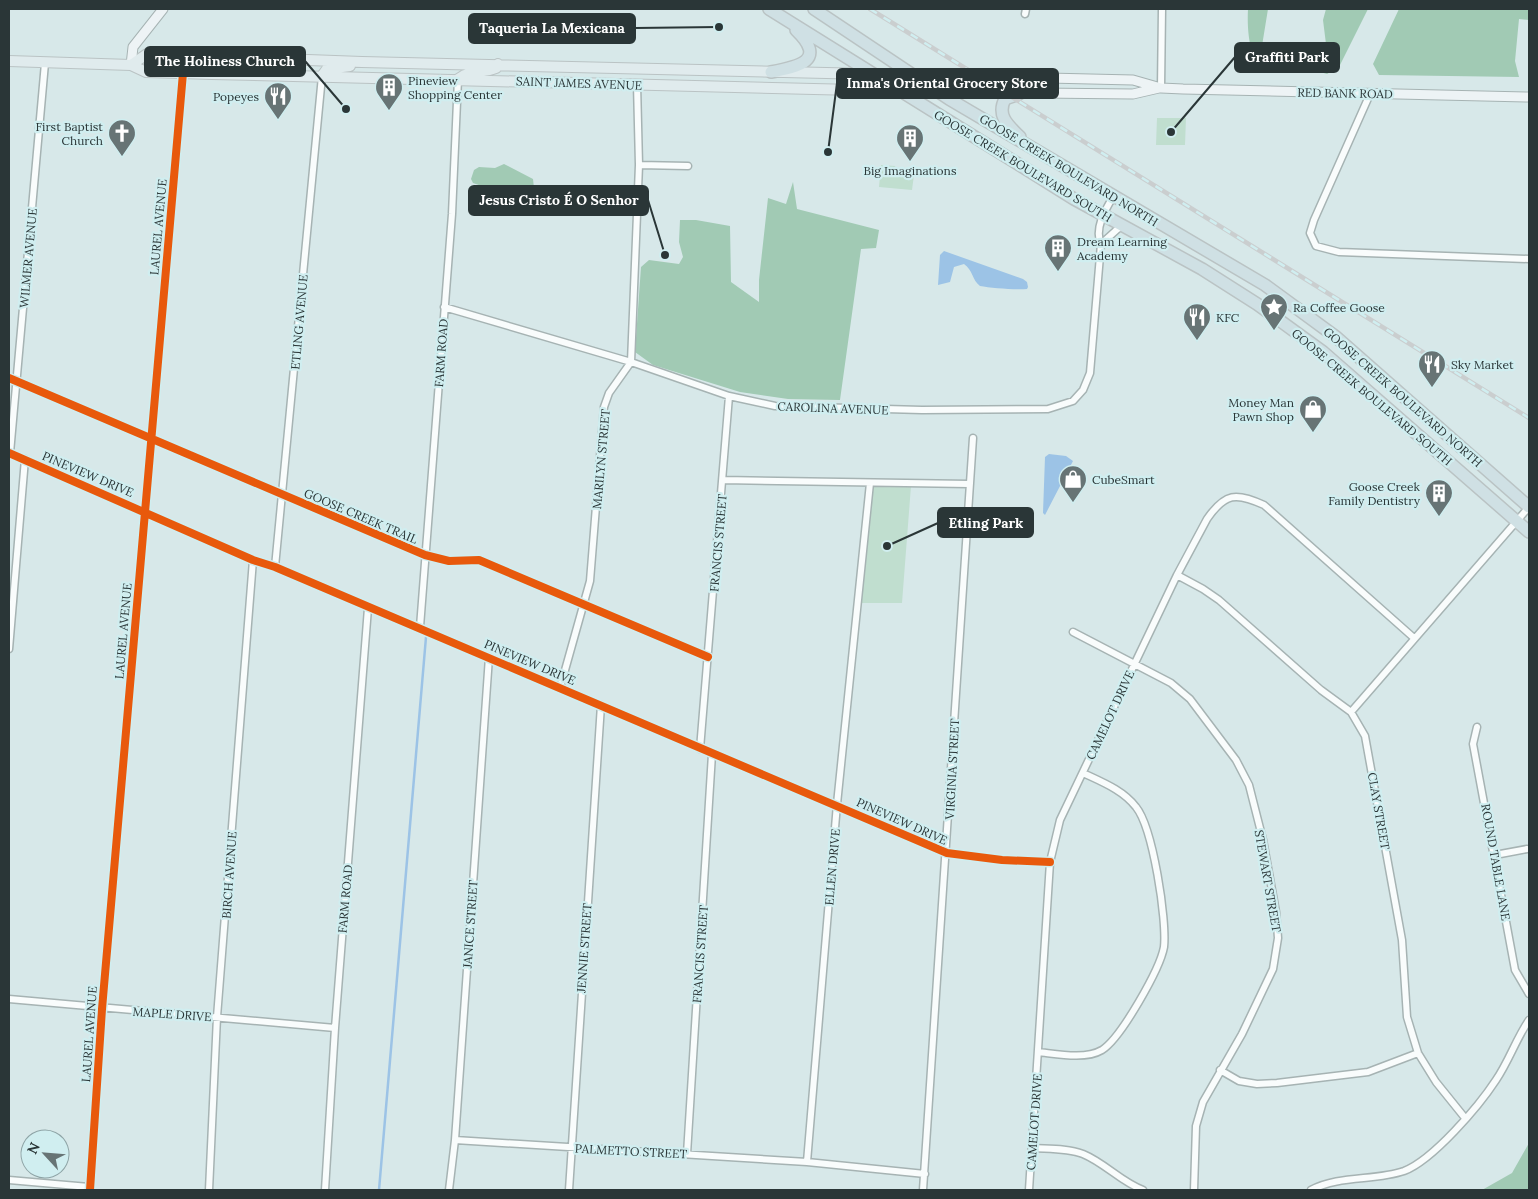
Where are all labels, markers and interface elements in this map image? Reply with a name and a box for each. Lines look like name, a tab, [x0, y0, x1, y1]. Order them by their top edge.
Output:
callout: Taqueria La Mexicana	[469, 14, 635, 43]
text: Taqueria La Mexicana	[479, 19, 626, 37]
callout: Graffiti Park	[1235, 43, 1339, 72]
callout: The Holiness Church	[145, 47, 305, 76]
text: Graffiti Park	[1245, 48, 1330, 66]
text: The Holiness Church	[155, 52, 295, 70]
callout: Inma's Oriental Grocery Store	[837, 69, 1058, 98]
building icon: Pineview Shopping Center	[374, 72, 404, 111]
place label: Pineview Shopping Center	[408, 73, 503, 102]
street label: SAINT JAMES AVENUE	[516, 73, 642, 93]
text: Inma's Oriental Grocery Store	[847, 74, 1048, 92]
restaurant icon: Popeyes	[263, 81, 293, 120]
street label: RED BANK ROAD	[1297, 85, 1393, 101]
place label: Popeyes	[213, 89, 259, 104]
street label: GOOSE CREEK BOULEVARD SOUTH	[931, 107, 1115, 225]
street label: GOOSE CREEK BOULEVARD NORTH	[977, 111, 1161, 229]
church icon: First Baptist Church	[107, 118, 137, 157]
place label: First Baptist Church	[36, 119, 103, 148]
building icon: Big Imaginations	[895, 123, 925, 162]
place label: Big Imaginations	[864, 163, 957, 178]
street label: LAUREL AVENUE	[146, 178, 170, 276]
callout: Jesus Cristo É O Senhor	[469, 186, 648, 215]
text: Jesus Cristo É O Senhor	[479, 191, 639, 209]
street label: WILMER AVENUE	[16, 208, 40, 308]
building icon: Dream Learning Academy	[1043, 233, 1073, 272]
place label: Dream Learning Academy	[1076, 234, 1167, 263]
street label: ETLING AVENUE	[287, 274, 311, 370]
place icon: Ra Coffee Goose	[1259, 292, 1289, 331]
place label: Ra Coffee Goose	[1293, 300, 1385, 315]
restaurant icon: KFC	[1182, 302, 1212, 341]
place label: KFC	[1216, 310, 1240, 325]
street label: FARM ROAD	[431, 318, 451, 388]
street label: GOOSE CREEK BOULEVARD NORTH	[1321, 324, 1485, 470]
street label: GOOSE CREEK BOULEVARD SOUTH	[1289, 325, 1455, 469]
restaurant icon: Sky Market	[1417, 349, 1447, 388]
place label: Sky Market	[1451, 357, 1514, 372]
shop icon: Money Man Pawn Shop	[1298, 394, 1328, 433]
place label: Money Man Pawn Shop	[1228, 395, 1294, 424]
street label: CAROLINA AVENUE	[777, 399, 889, 417]
street label: MARILYN STREET	[589, 408, 613, 510]
street label: PINEVIEW DRIVE	[40, 448, 136, 500]
shop icon: CubeSmart	[1058, 464, 1088, 503]
place label: CubeSmart	[1092, 472, 1155, 487]
building icon: Goose Creek Family Dentistry	[1424, 478, 1454, 517]
place label: Goose Creek Family Dentistry	[1328, 479, 1421, 508]
street label: GOOSE CREEK TRAIL	[302, 485, 420, 547]
street label: FRANCIS STREET	[706, 493, 730, 593]
callout: Etling Park	[938, 508, 1033, 537]
text: Etling Park	[949, 514, 1024, 532]
street label: LAUREL AVENUE	[111, 582, 135, 680]
street label: PINEVIEW DRIVE	[482, 636, 578, 688]
street label: CAMELOT DRIVE	[1083, 668, 1137, 762]
street label: VIRGINIA STREET	[942, 718, 962, 821]
street label: CLAY STREET	[1365, 771, 1393, 851]
street label: PINEVIEW DRIVE	[854, 794, 950, 848]
street label: ROUND TABLE LANE	[1478, 802, 1514, 922]
street label: ELLEN DRIVE	[821, 828, 843, 906]
street label: STEWART STREET	[1252, 829, 1284, 934]
street label: BIRCH AVENUE	[218, 831, 240, 919]
street label: FARM ROAD	[335, 864, 355, 934]
street label: JANICE STREET	[459, 879, 481, 970]
street label: JENNIE STREET	[573, 903, 595, 994]
street label: FRANCIS STREET	[689, 904, 711, 1004]
street label: LAUREL AVENUE	[78, 985, 100, 1083]
street label: MAPLE DRIVE	[132, 1004, 212, 1024]
street label: CAMELOT DRIVE	[1023, 1073, 1045, 1171]
north arrow	[20, 1129, 70, 1179]
text: N	[23, 1139, 44, 1157]
street label: PALMETTO STREET	[574, 1141, 688, 1161]

